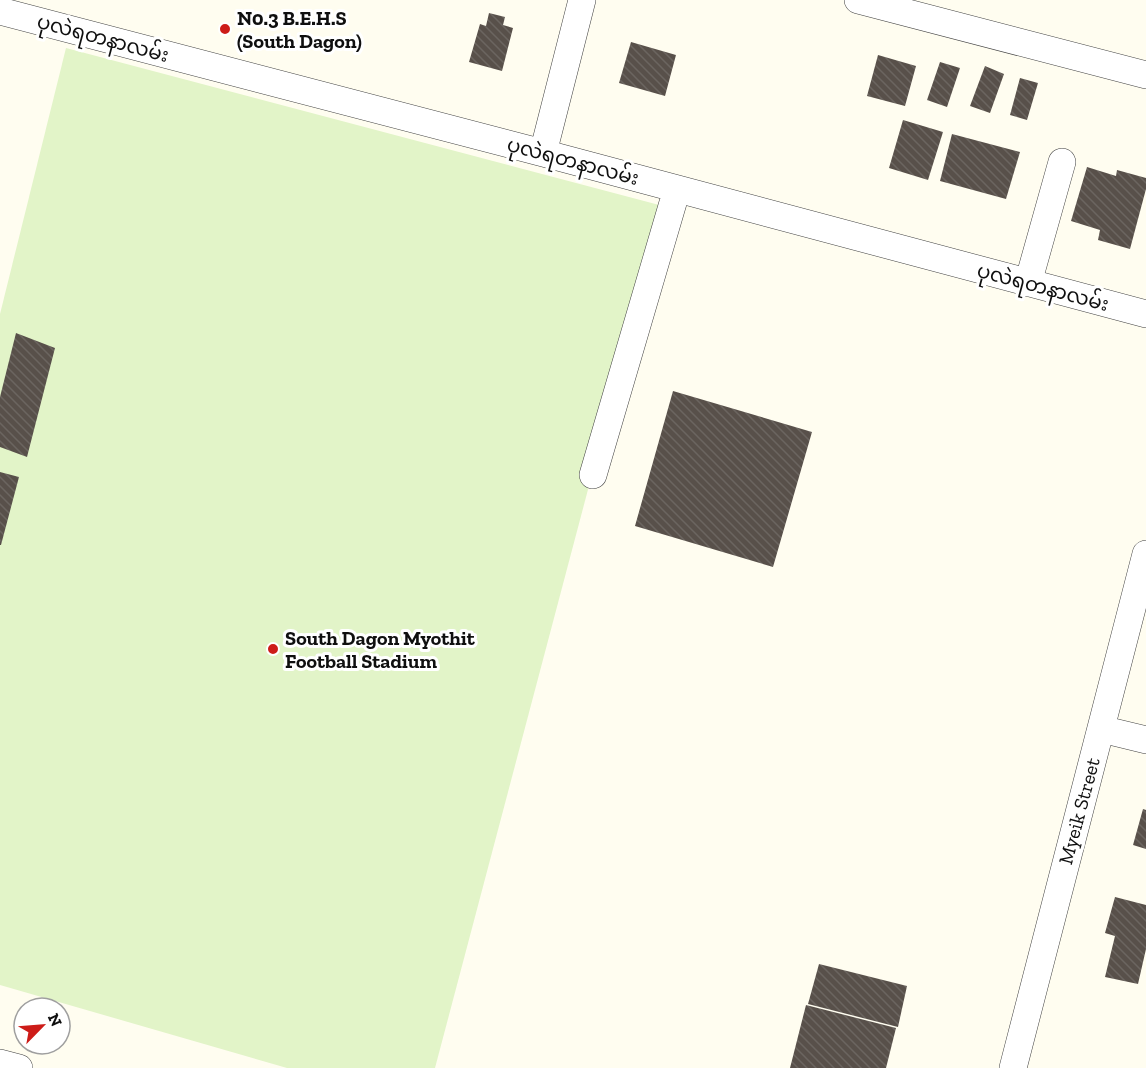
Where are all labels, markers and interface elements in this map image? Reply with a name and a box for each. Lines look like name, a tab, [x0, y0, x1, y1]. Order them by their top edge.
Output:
place label: N0.3 B.E.H.S (South Dagon)	[237, 6, 362, 53]
street label: ပုလဲရတနာလမ်း	[33, 7, 172, 72]
marker: N0.3 B.E.H.S (South Dagon)	[218, 22, 232, 36]
street label: ပုလဲရတနာလမ်း	[503, 130, 642, 195]
street label: ပုလဲရတနာလမ်း	[973, 256, 1112, 321]
place label: South Dagon Myothit Football Stadium	[285, 626, 476, 673]
marker: South Dagon Myothit Football Stadium	[266, 642, 280, 656]
street label: Myeik Street	[1053, 754, 1105, 867]
north arrow	[12, 996, 72, 1056]
text: N	[44, 1010, 66, 1029]

